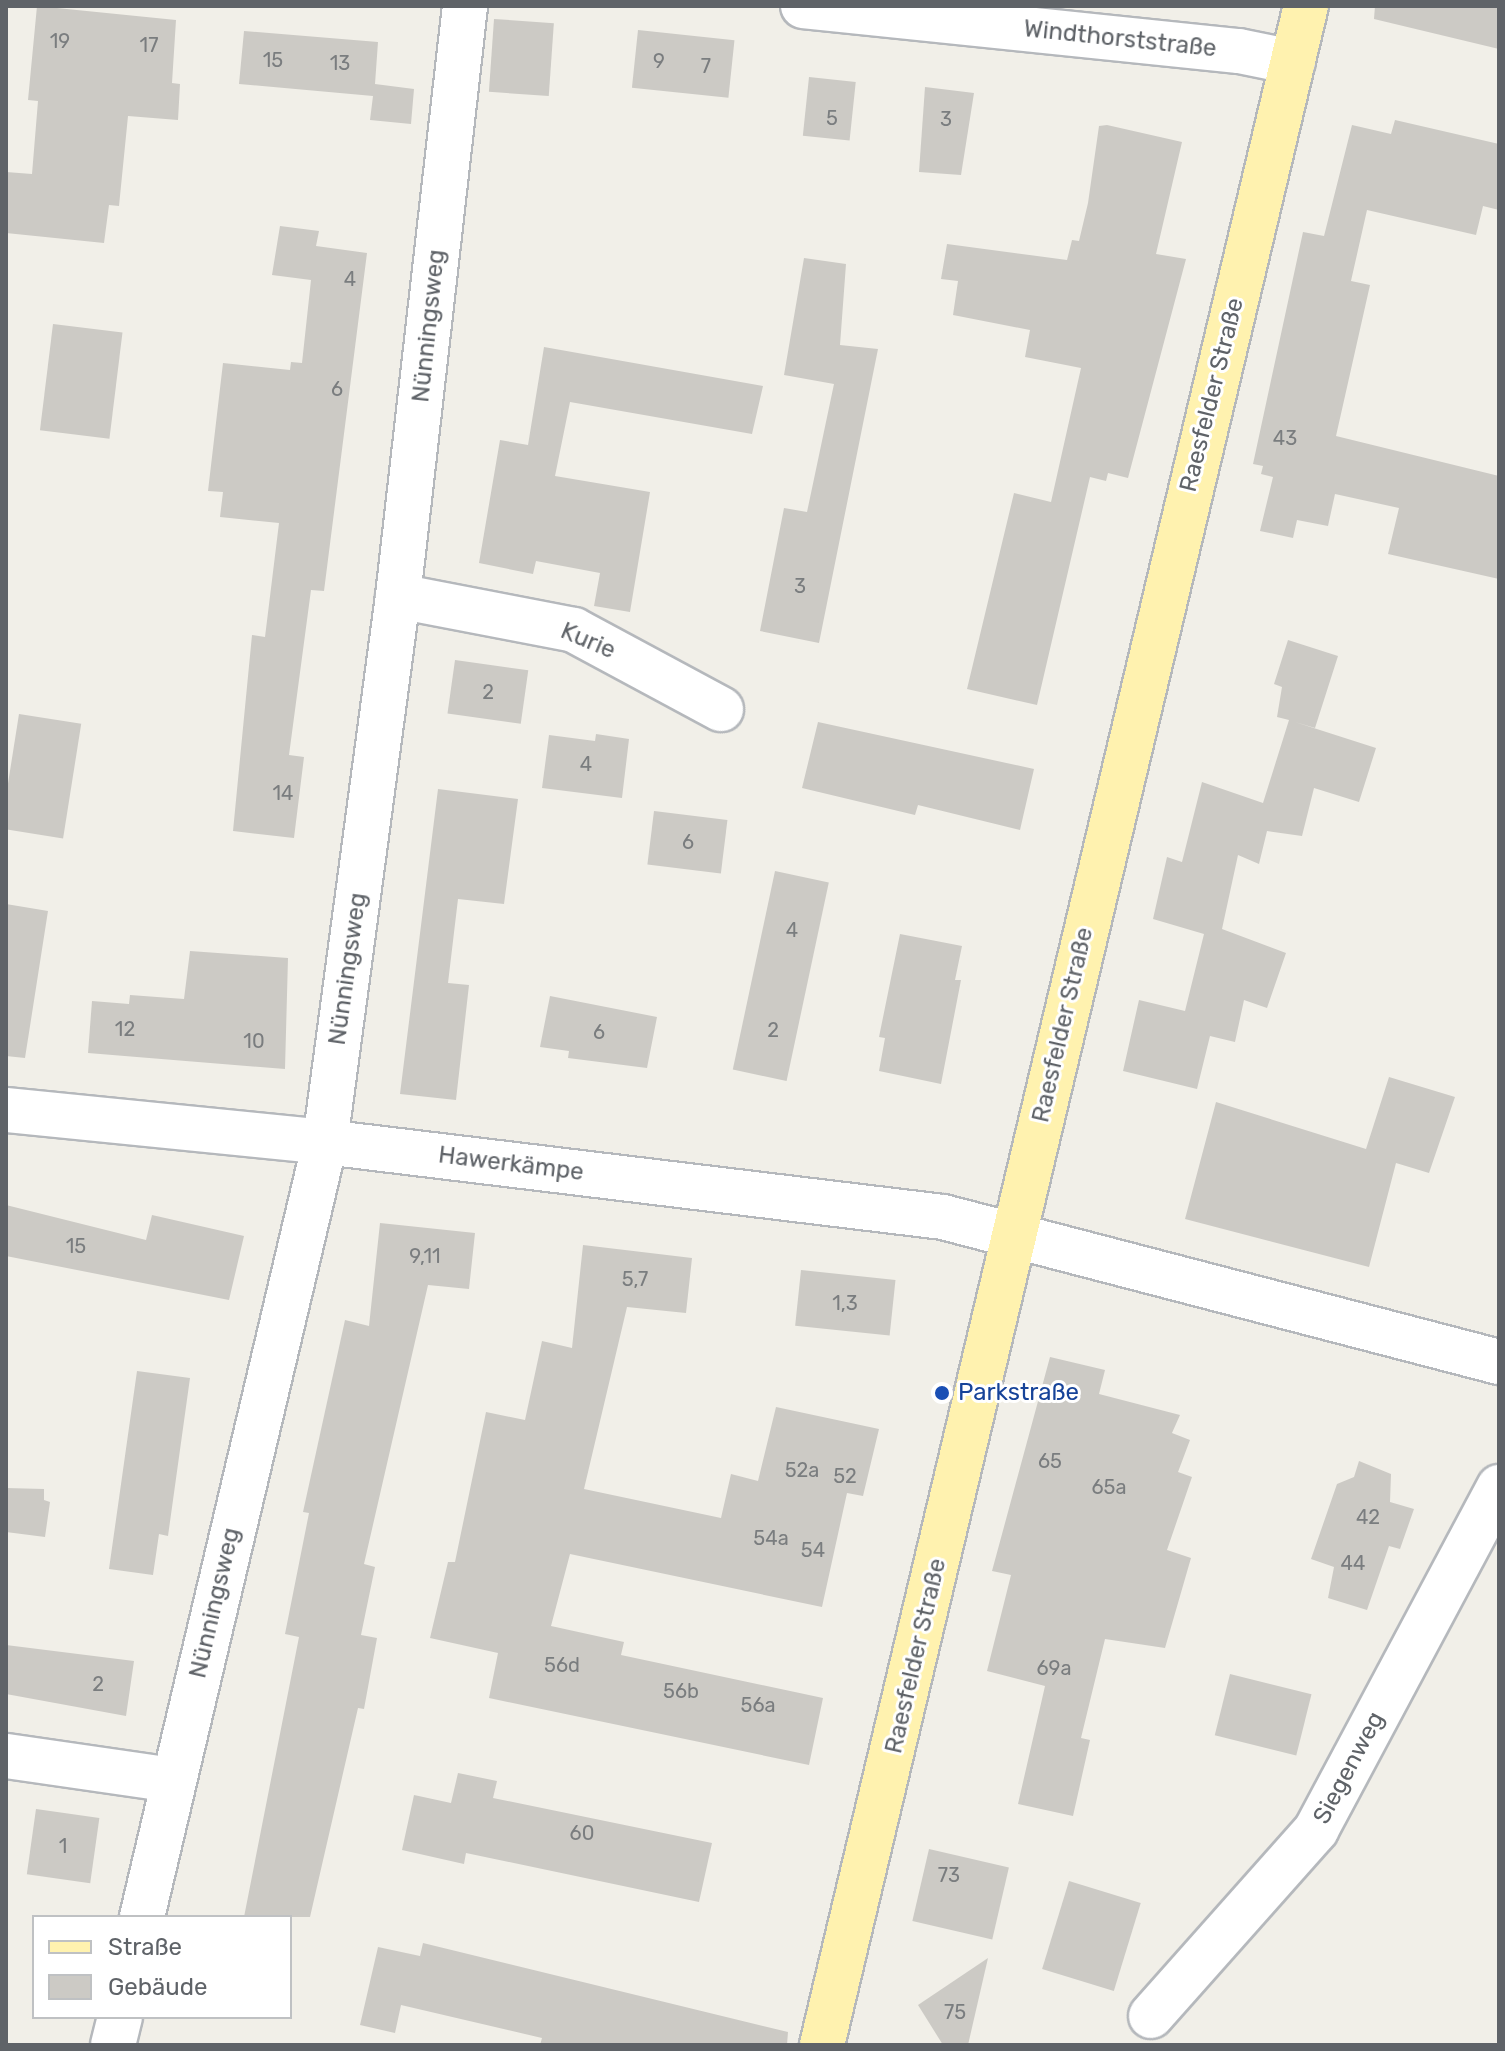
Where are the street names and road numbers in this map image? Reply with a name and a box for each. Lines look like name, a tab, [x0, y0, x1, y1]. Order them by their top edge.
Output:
street label: Windthorststraße	[1022, 15, 1218, 63]
street label: Nünningsweg	[407, 248, 451, 404]
street label: Raesfelder Straße	[1174, 295, 1250, 495]
street label: Kurie	[556, 617, 620, 665]
street label: Nünningsweg	[323, 891, 373, 1047]
street label: Raesfelder Straße	[1027, 924, 1099, 1126]
street label: Hawerkämpe	[437, 1141, 585, 1187]
street label: Nünningsweg	[184, 1525, 246, 1681]
street label: Raesfelder Straße	[880, 1555, 952, 1757]
street label: Siegenweg	[1307, 1707, 1391, 1829]

